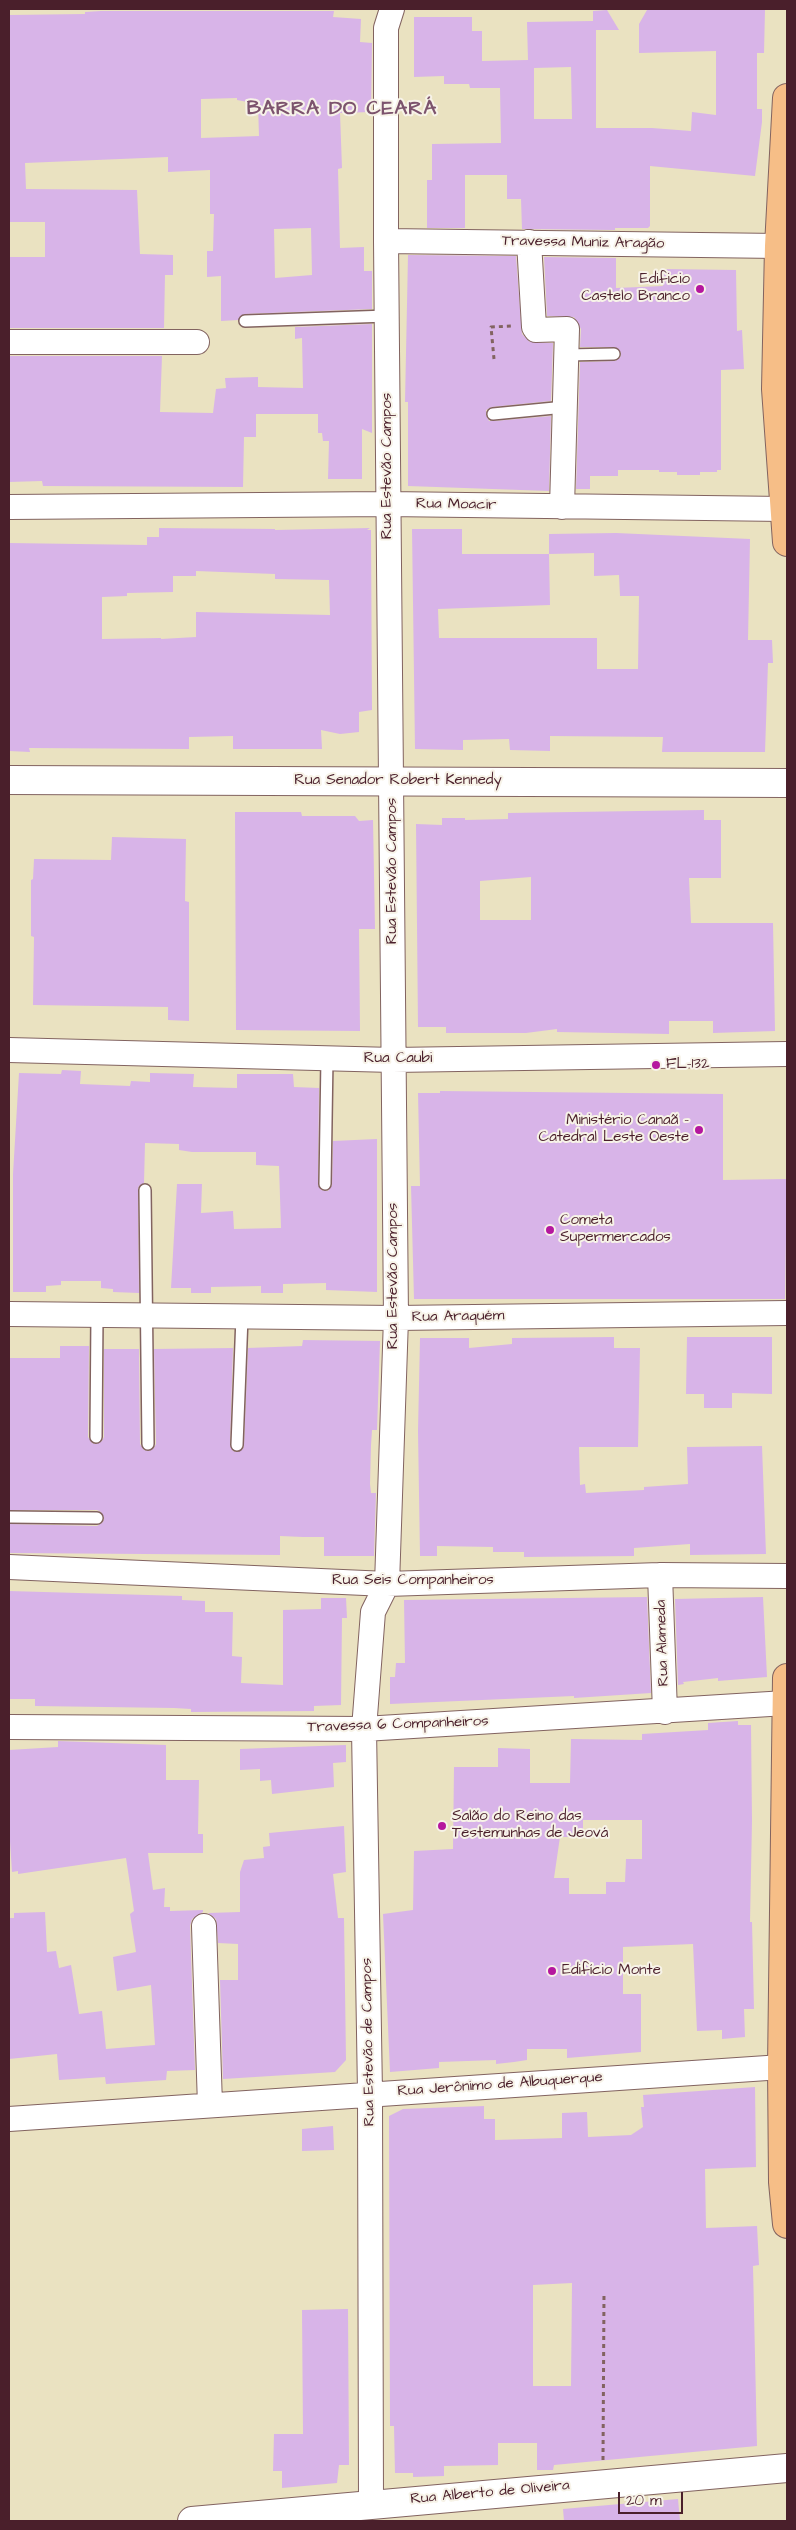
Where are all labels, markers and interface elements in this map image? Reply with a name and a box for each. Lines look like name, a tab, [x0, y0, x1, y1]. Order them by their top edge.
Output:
district label: BARRA DO CEARÁ	[245, 98, 439, 122]
street label: Travessa Muniz Aragão	[502, 233, 664, 253]
place label: Edificio Castelo Branco	[581, 271, 690, 306]
marker: Edificio Castelo Branco	[694, 283, 706, 295]
street label: Rua Estevão Campos	[379, 393, 397, 539]
street label: Rua Moacir	[416, 495, 496, 515]
street label: Rua Senador Robert Kennedy	[294, 772, 502, 790]
street label: Rua Estevão Campos	[384, 798, 402, 944]
street label: Rua Caubi	[364, 1050, 432, 1068]
place label: FL-132	[666, 1056, 710, 1074]
marker: FL-132	[650, 1059, 662, 1071]
place label: Ministério Canaã - Catedral Leste Oeste	[539, 1112, 689, 1147]
marker: Ministério Canaã - Catedral Leste Oeste	[693, 1124, 705, 1136]
street label: Rua Estevão Campos	[385, 1203, 403, 1349]
place label: Cometa Supermercados	[560, 1212, 671, 1247]
marker: Cometa Supermercados	[544, 1224, 556, 1236]
street label: Rua Araquém	[412, 1307, 504, 1327]
street label: Rua Seis Companheiros	[332, 1572, 494, 1590]
street label: Rua Alameda	[652, 1599, 674, 1687]
street label: Travessa 6 Companheiros	[307, 1713, 489, 1737]
place label: Salão do Reino das Testemunhas de Jeová	[452, 1808, 608, 1843]
marker: Salão do Reino das Testemunhas de Jeová	[436, 1820, 448, 1832]
street label: Rua Estevão de Campos	[359, 1958, 379, 2126]
place label: Edifício Monte	[562, 1962, 661, 1980]
marker: Edifício Monte	[546, 1965, 558, 1977]
street label: Rua Jerônimo de Albuquerque	[397, 2069, 603, 2101]
street label: Rua Alberto de Oliveira	[410, 2477, 570, 2509]
scale bar	[621, 2482, 686, 2514]
text: 20 m	[626, 2490, 662, 2511]

